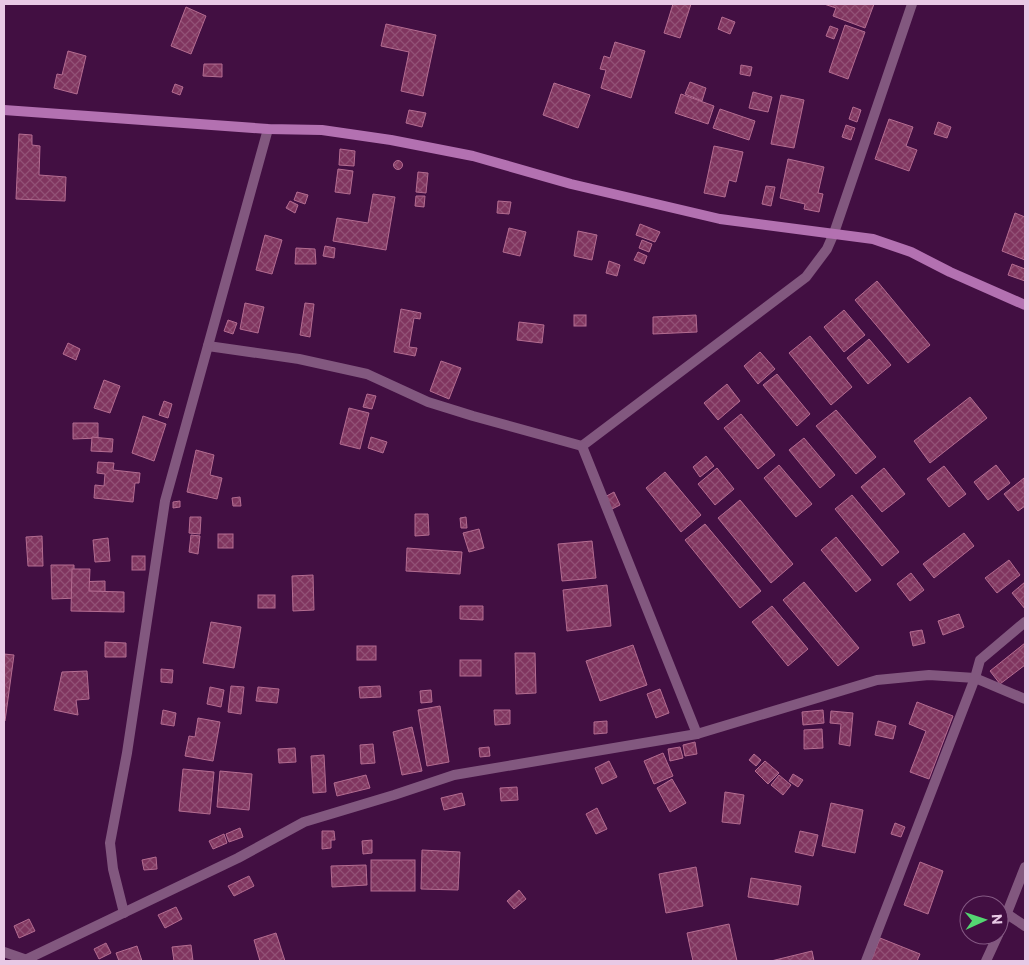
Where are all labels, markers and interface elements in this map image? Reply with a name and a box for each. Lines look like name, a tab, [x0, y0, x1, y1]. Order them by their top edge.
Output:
north arrow	[959, 895, 1009, 945]
text: N	[989, 914, 1006, 925]

